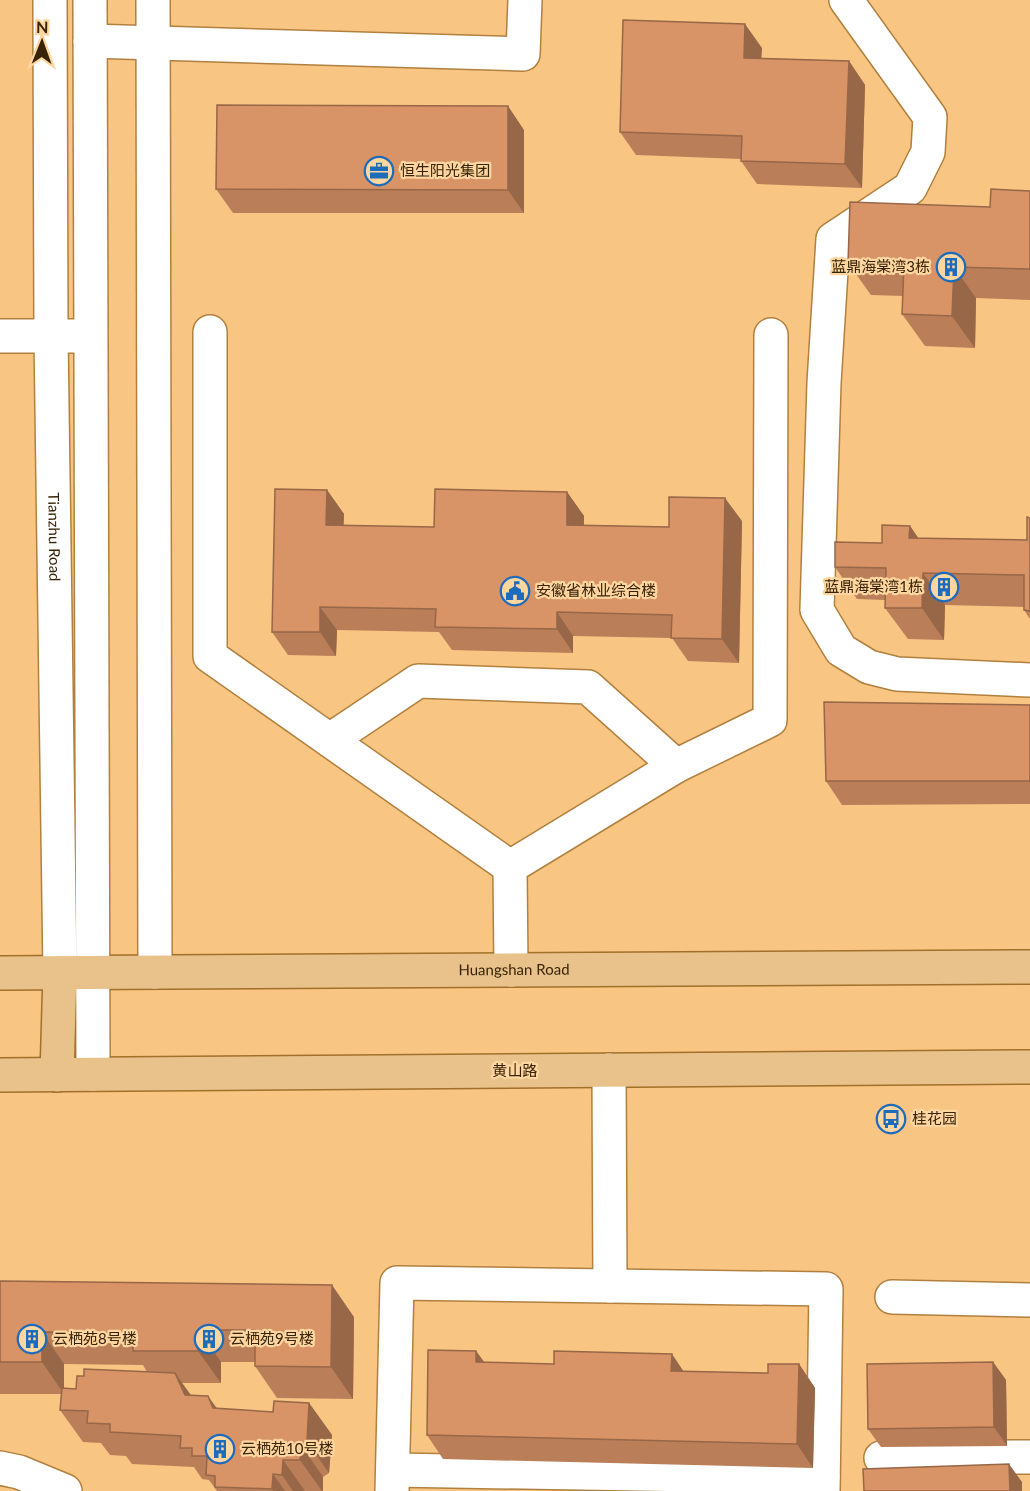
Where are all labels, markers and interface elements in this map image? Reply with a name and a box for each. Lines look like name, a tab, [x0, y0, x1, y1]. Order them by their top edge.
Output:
north arrow	[12, 12, 72, 72]
text: N	[36, 17, 49, 36]
office icon: 恒生阳光集团	[363, 155, 395, 187]
place label: 恒生阳光集团	[400, 161, 490, 179]
building icon: 蓝鼎海棠湾3栋	[935, 251, 967, 283]
place label: 蓝鼎海棠湾3栋	[831, 257, 930, 275]
street label: Tianzhu Road	[45, 492, 64, 582]
building icon: 蓝鼎海棠湾1栋	[928, 571, 960, 603]
public building icon: 安徽省林业综合楼	[499, 575, 531, 607]
place label: 蓝鼎海棠湾1栋	[824, 577, 923, 595]
place label: 安徽省林业综合楼	[536, 581, 656, 599]
street label: Huangshan Road	[458, 960, 570, 978]
street label: 黄山路	[492, 1061, 538, 1079]
bus stop icon: 桂花园	[875, 1103, 907, 1135]
place label: 桂花园	[912, 1109, 957, 1127]
building icon: 云栖苑8号楼	[16, 1323, 48, 1355]
building icon: 云栖苑9号楼	[193, 1323, 225, 1355]
place label: 云栖苑8号楼	[53, 1329, 137, 1347]
place label: 云栖苑9号楼	[230, 1329, 314, 1347]
building icon: 云栖苑10号楼	[204, 1433, 236, 1465]
place label: 云栖苑10号楼	[241, 1439, 333, 1457]

